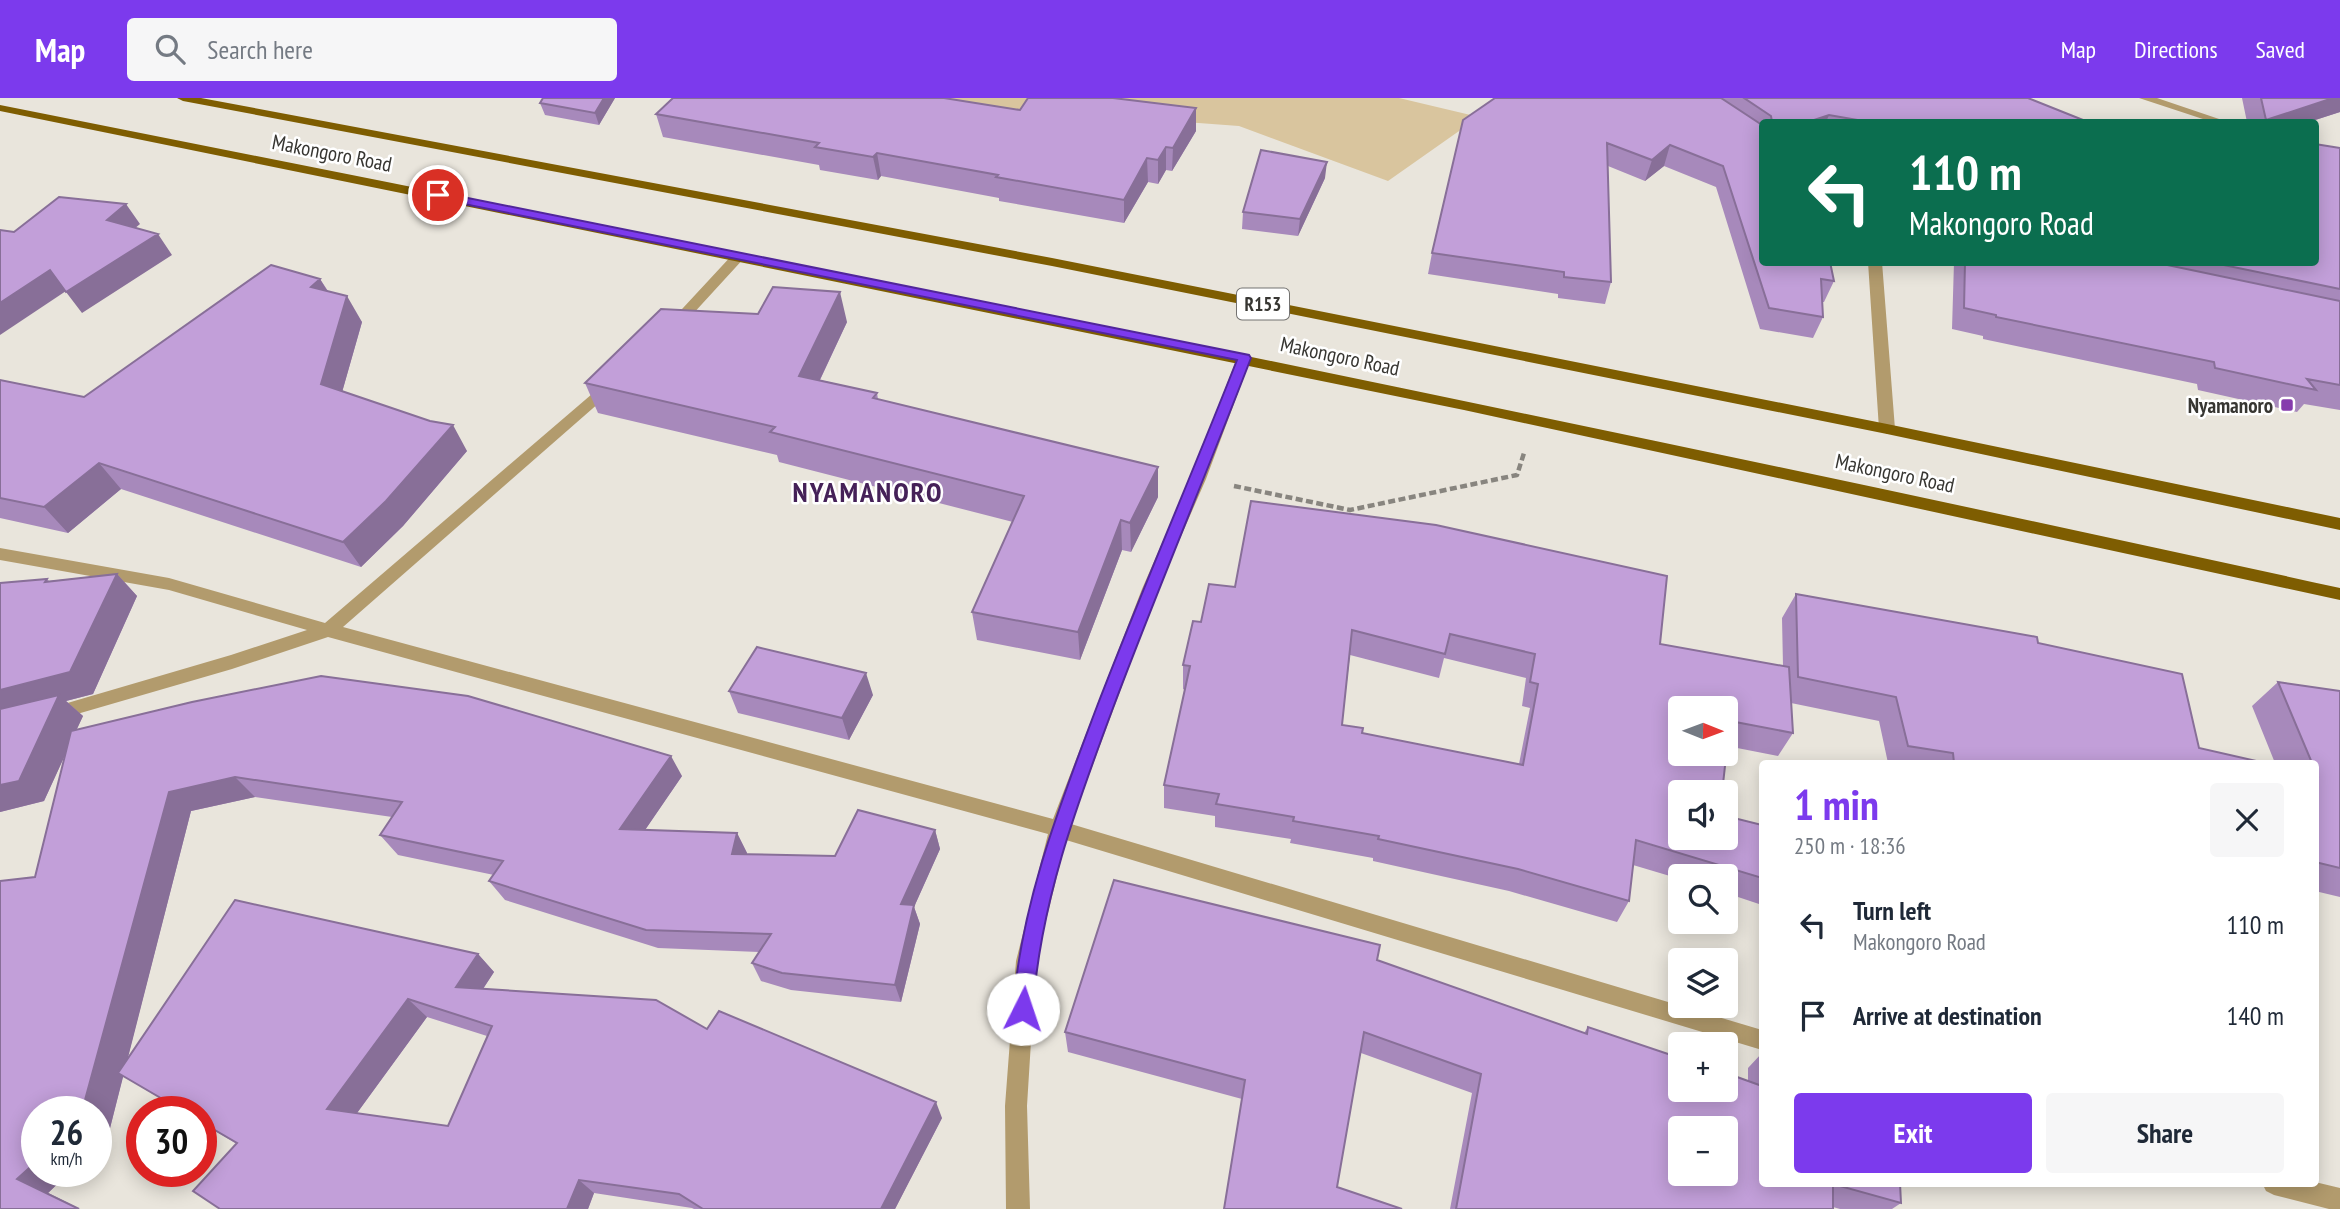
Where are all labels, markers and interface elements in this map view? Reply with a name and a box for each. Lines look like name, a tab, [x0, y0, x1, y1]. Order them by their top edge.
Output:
search box	[127, 18, 617, 81]
text: Map	[35, 28, 85, 71]
icon: search	[151, 30, 189, 68]
text: Search here	[207, 33, 313, 66]
text: Map	[2061, 34, 2096, 65]
text: Directions	[2134, 34, 2218, 65]
text: Saved	[2256, 34, 2305, 65]
street label: Makongoro Road	[270, 128, 394, 178]
text: 110 m	[1909, 140, 2022, 204]
icon: left	[1794, 147, 1885, 238]
pin	[408, 165, 468, 225]
icon: arrive	[419, 176, 457, 214]
text: Makongoro Road	[1909, 202, 2094, 244]
road number: R153	[1237, 288, 1289, 320]
street label: Makongoro Road	[1278, 330, 1402, 382]
place label: Nyamanoro	[2188, 392, 2273, 419]
marker: Nyamanoro	[2279, 397, 2295, 413]
street label: Makongoro Road	[1833, 447, 1957, 499]
district label: NYAMANORO	[793, 473, 943, 510]
north arrow	[1668, 696, 1738, 766]
map controls	[1668, 696, 1738, 1186]
text: 1 min	[1794, 777, 1879, 832]
button: sound	[1668, 780, 1738, 850]
button: close	[2210, 783, 2284, 857]
text: 250 m · 18:36	[1794, 831, 1906, 860]
button: search	[1668, 864, 1738, 934]
text: Turn left	[1853, 894, 1931, 927]
icon: left	[1794, 906, 1832, 944]
text: 110 m	[2226, 908, 2284, 941]
text: Makongoro Road	[1853, 927, 1986, 956]
button: layers	[1668, 948, 1738, 1018]
position arrow	[986, 972, 1060, 1046]
icon: arrive	[1794, 997, 1832, 1035]
text: Arrive at destination	[1853, 999, 2042, 1032]
text: 140 m	[2226, 999, 2284, 1032]
button: +	[1668, 1032, 1738, 1102]
button: Exit	[1794, 1093, 2032, 1173]
button: Share	[2046, 1093, 2284, 1173]
speed limit sign: 30	[126, 1096, 217, 1187]
text: 26	[50, 1109, 83, 1155]
button: −	[1668, 1116, 1738, 1186]
text: km/h	[51, 1147, 82, 1170]

